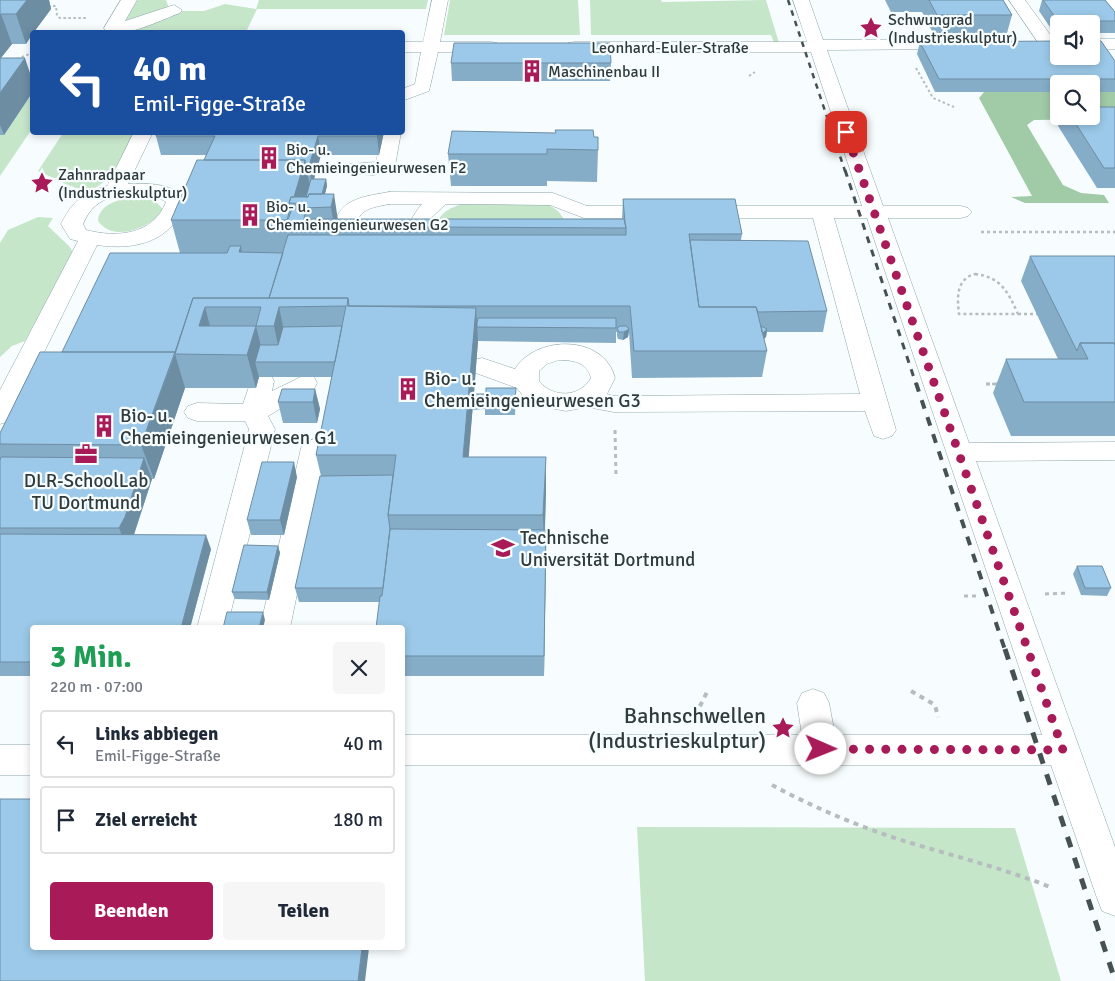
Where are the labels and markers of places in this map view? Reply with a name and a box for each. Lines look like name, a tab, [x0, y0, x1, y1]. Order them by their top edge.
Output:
place label: Schwungrad (Industrieskulptur)	[888, 10, 1017, 48]
place icon: Schwungrad (Industrieskulptur)	[858, 15, 884, 41]
building icon: Maschinenbau II	[519, 58, 545, 84]
place label: Maschinenbau II	[548, 62, 660, 82]
pin	[825, 111, 867, 153]
place label: Bio- u. Chemieingenieurwesen F2	[286, 140, 467, 178]
building icon: Bio- u. Chemieingenieurwesen F2	[256, 145, 282, 171]
place label: Zahnradpaar (Industrieskulptur)	[58, 165, 187, 203]
place icon: Zahnradpaar (Industrieskulptur)	[29, 170, 55, 196]
place label: Bio- u. Chemieingenieurwesen G2	[266, 197, 449, 235]
building icon: Bio- u. Chemieingenieurwesen G2	[237, 202, 263, 228]
place label: Bio- u. Chemieingenieurwesen G3	[424, 367, 641, 413]
building icon: Bio- u. Chemieingenieurwesen G3	[395, 376, 421, 402]
place label: Bio- u. Chemieingenieurwesen G1	[120, 404, 337, 450]
building icon: Bio- u. Chemieingenieurwesen G1	[91, 413, 117, 439]
office icon: DLR-SchoolLab TU Dortmund	[73, 441, 99, 467]
place label: DLR-SchoolLab TU Dortmund	[24, 469, 148, 515]
place label: Technische Universität Dortmund	[520, 526, 695, 572]
school or university icon: Technische Universität Dortmund	[490, 535, 516, 561]
place label: Bahnschwellen (Industrieskulptur)	[588, 702, 766, 754]
place icon: Bahnschwellen (Industrieskulptur)	[770, 715, 796, 741]

